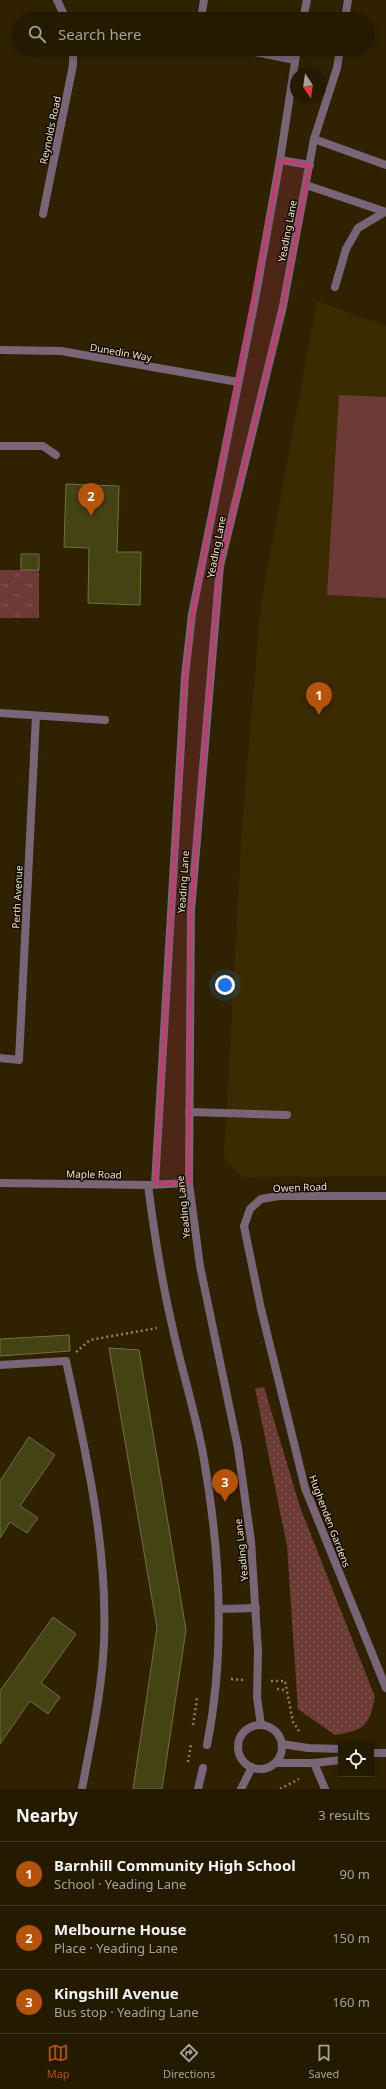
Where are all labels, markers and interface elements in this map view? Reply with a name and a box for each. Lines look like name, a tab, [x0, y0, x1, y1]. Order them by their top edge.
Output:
search box	[12, 12, 374, 56]
icon: search	[26, 23, 48, 45]
text: Search here	[58, 24, 141, 44]
north arrow	[290, 68, 326, 104]
street label: Reynolds Road	[36, 95, 64, 165]
street label: Yeading Lane	[274, 199, 300, 263]
street label: Dunedin Way	[89, 340, 154, 364]
pin: 2	[78, 483, 104, 516]
street label: Yeading Lane	[203, 515, 229, 579]
pin: 1	[306, 682, 332, 715]
street label: Yeading Lane	[174, 850, 192, 914]
street label: Perth Avenue	[8, 865, 26, 929]
your location	[215, 975, 235, 995]
street label: Maple Road	[66, 1167, 122, 1181]
street label: Yeading Lane	[173, 1175, 193, 1239]
street label: Owen Road	[273, 1179, 327, 1195]
pin: 3	[212, 1469, 238, 1502]
street label: Hughenden Gardens	[306, 1473, 354, 1569]
street label: Yeading Lane	[231, 1518, 251, 1582]
map controls	[338, 1741, 374, 1777]
button: locate	[338, 1741, 374, 1777]
text: Nearby	[16, 1804, 78, 1827]
text: 3 results	[318, 1806, 370, 1824]
text: Barnhill Community High School	[54, 1855, 296, 1875]
text: 1	[25, 1865, 33, 1883]
text: 90 m	[340, 1865, 370, 1883]
text: School · Yeading Lane	[54, 1875, 186, 1893]
text: Melbourne House	[54, 1919, 187, 1939]
text: 2	[25, 1929, 33, 1947]
text: 150 m	[332, 1929, 370, 1947]
text: Place · Yeading Lane	[54, 1939, 178, 1957]
text: Kingshill Avenue	[54, 1983, 179, 2003]
text: 3	[25, 1993, 33, 2011]
text: 160 m	[332, 1993, 370, 2011]
text: Bus stop · Yeading Lane	[54, 2003, 199, 2021]
tab: Map	[47, 2042, 70, 2081]
tab: Directions	[163, 2042, 215, 2081]
tab: Saved	[309, 2042, 339, 2081]

